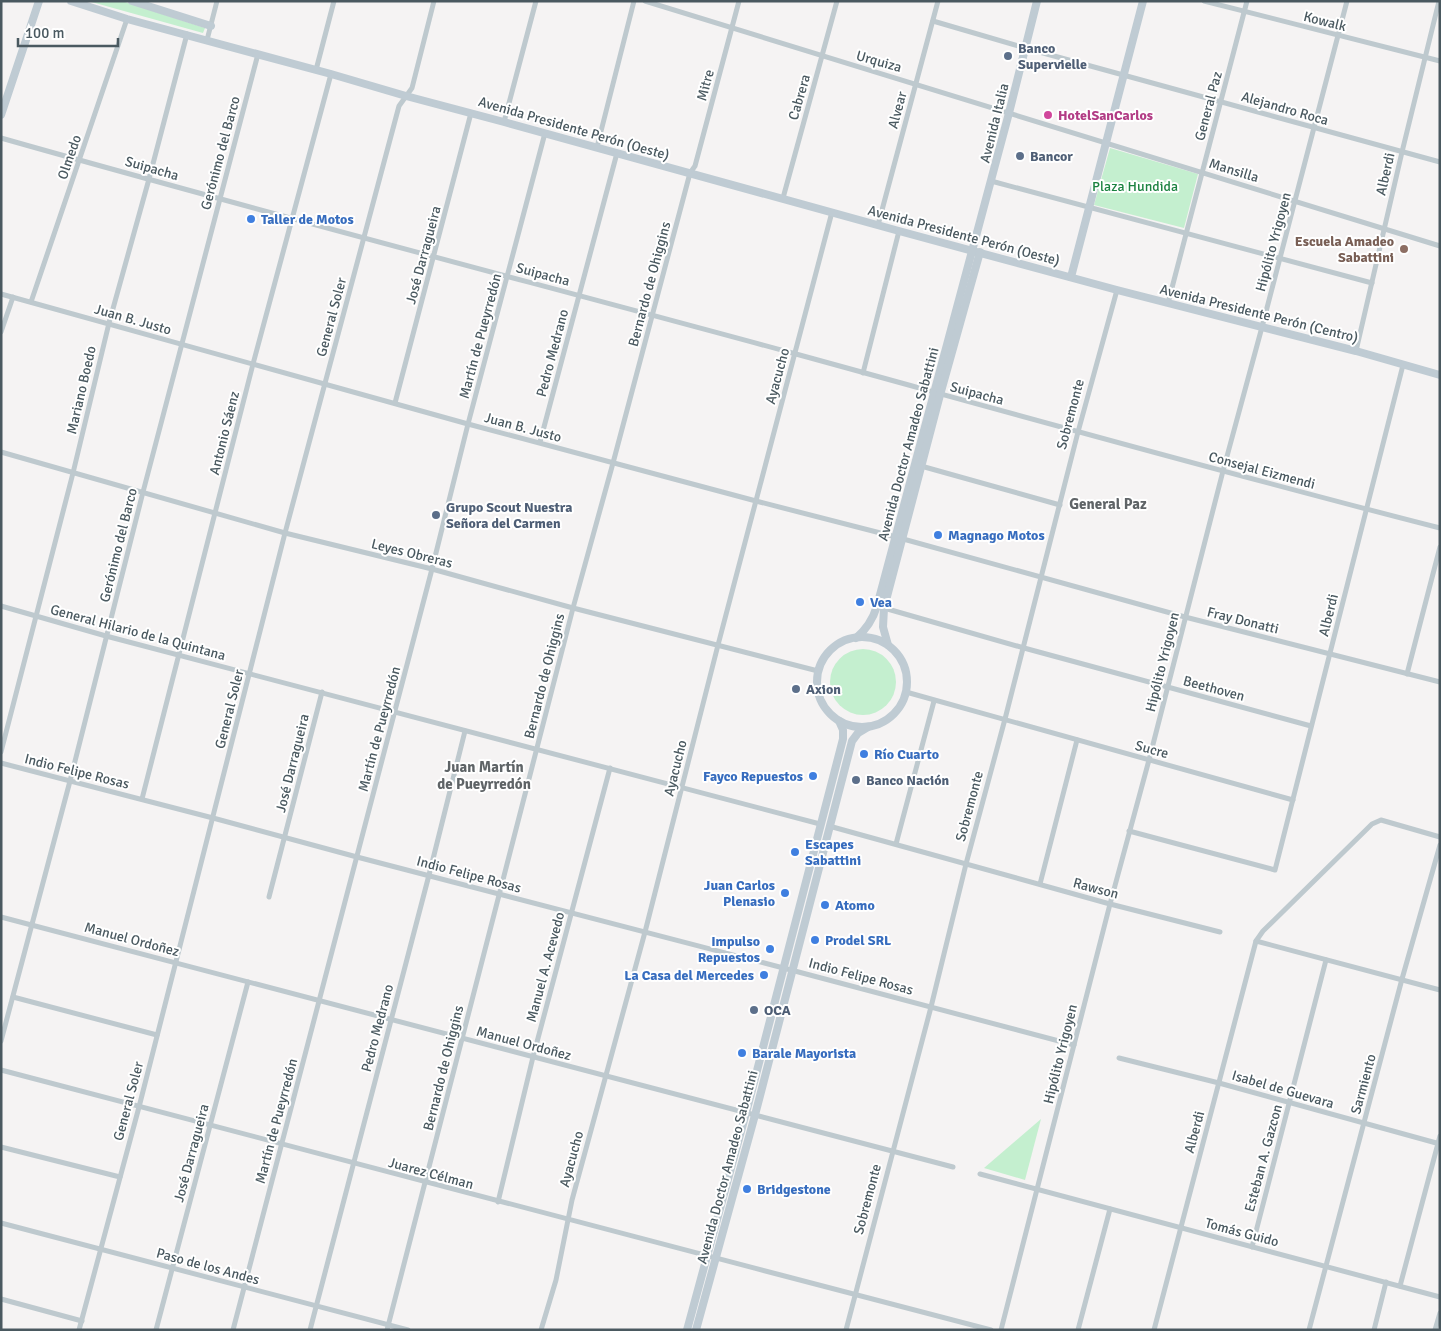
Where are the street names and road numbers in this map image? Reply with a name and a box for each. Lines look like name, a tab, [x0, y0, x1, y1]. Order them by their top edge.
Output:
street label: Kowalk	[1302, 8, 1348, 35]
street label: Urquiza	[854, 47, 904, 76]
street label: Mitre	[693, 68, 718, 103]
street label: General Paz	[1191, 70, 1226, 143]
street label: Cabrera	[785, 72, 814, 122]
street label: Avenida Italia	[976, 81, 1013, 165]
street label: Alejandro Roca	[1239, 88, 1330, 129]
street label: Alvear	[884, 89, 911, 131]
street label: Avenida Presidente Perón (Oeste)	[476, 93, 671, 164]
street label: Gerónimo del Barco	[197, 94, 244, 212]
street label: Olmedo	[54, 133, 85, 182]
street label: Alberdi	[1372, 151, 1399, 197]
street label: Suipacha	[123, 153, 181, 184]
street label: Mansilla	[1207, 155, 1261, 186]
street label: Hipólito Yrigoyen	[1252, 191, 1295, 294]
street label: Avenida Presidente Perón (Oeste)	[866, 202, 1062, 269]
street label: José Darragueira	[402, 204, 445, 306]
street label: Bernardo de Ohiggins	[625, 220, 674, 348]
street label: Suipacha	[514, 259, 572, 290]
street label: Martín de Pueyrredón	[456, 272, 505, 401]
street label: General Soler	[313, 275, 350, 359]
street label: Avenida Presidente Perón (Centro)	[1158, 281, 1360, 346]
street label: Juan B. Justo	[92, 300, 173, 339]
street label: Pedro Medrano	[533, 307, 572, 399]
street label: Mariano Boedo	[63, 344, 100, 436]
street label: Avenida Doctor Amadeo Sabattini	[874, 345, 943, 543]
street label: Ayacucho	[762, 346, 793, 406]
street label: Sobremonte	[1053, 377, 1088, 451]
street label: Suipacha	[948, 378, 1006, 409]
street label: Antonio Sáenz	[206, 389, 243, 477]
street label: Juan B. Justo	[482, 409, 563, 446]
street label: Consejal Eizmendi	[1207, 448, 1317, 493]
street label: Gerónimo del Barco	[96, 486, 141, 604]
street label: Leyes Obreras	[369, 535, 454, 572]
street label: Alberdi	[1315, 592, 1342, 638]
street label: General Hilario de la Quintana	[48, 601, 227, 664]
street label: Fray Donatti	[1205, 603, 1280, 638]
street label: Hipólito Yrigoyen	[1142, 611, 1183, 714]
street label: Bernardo de Ohiggins	[521, 612, 568, 741]
street label: Martín de Pueyrredón	[355, 665, 404, 794]
street label: General Soler	[211, 667, 248, 751]
street label: Beethoven	[1181, 672, 1246, 705]
street label: José Darragueira	[272, 712, 313, 814]
street label: Sucre	[1133, 737, 1170, 762]
street label: Ayacucho	[660, 738, 691, 798]
street label: Indio Felipe Rosas	[23, 750, 131, 793]
street label: Sobremonte	[952, 769, 987, 843]
street label: Indio Felipe Rosas	[415, 852, 523, 897]
street label: Rawson	[1071, 874, 1120, 903]
street label: Manuel A. Acevedo	[523, 910, 568, 1024]
street label: Manuel Ordoñez	[82, 919, 181, 960]
street label: Indio Felipe Rosas	[807, 954, 915, 999]
street label: Pedro Medrano	[358, 982, 397, 1074]
street label: Hipólito Yrigoyen	[1040, 1003, 1081, 1106]
street label: Bernardo de Ohiggins	[420, 1004, 467, 1133]
street label: Manuel Ordoñez	[474, 1023, 573, 1064]
street label: Sarmiento	[1347, 1052, 1380, 1116]
street label: Martín de Pueyrredón	[252, 1057, 301, 1186]
street label: General Soler	[110, 1059, 147, 1143]
street label: Isabel de Guevara	[1230, 1067, 1336, 1112]
street label: Avenida Doctor Amadeo Sabattini	[693, 1068, 762, 1266]
street label: José Darragueira	[170, 1102, 213, 1204]
street label: Esteban A. Gazcon	[1241, 1103, 1286, 1214]
street label: Alberdi	[1181, 1109, 1208, 1155]
street label: Ayacucho	[556, 1129, 587, 1189]
street label: Juarez Célman	[386, 1154, 475, 1193]
street label: Sobremonte	[850, 1162, 885, 1236]
street label: Tomás Guido	[1203, 1214, 1281, 1250]
street label: Paso de los Andes	[155, 1245, 261, 1288]

